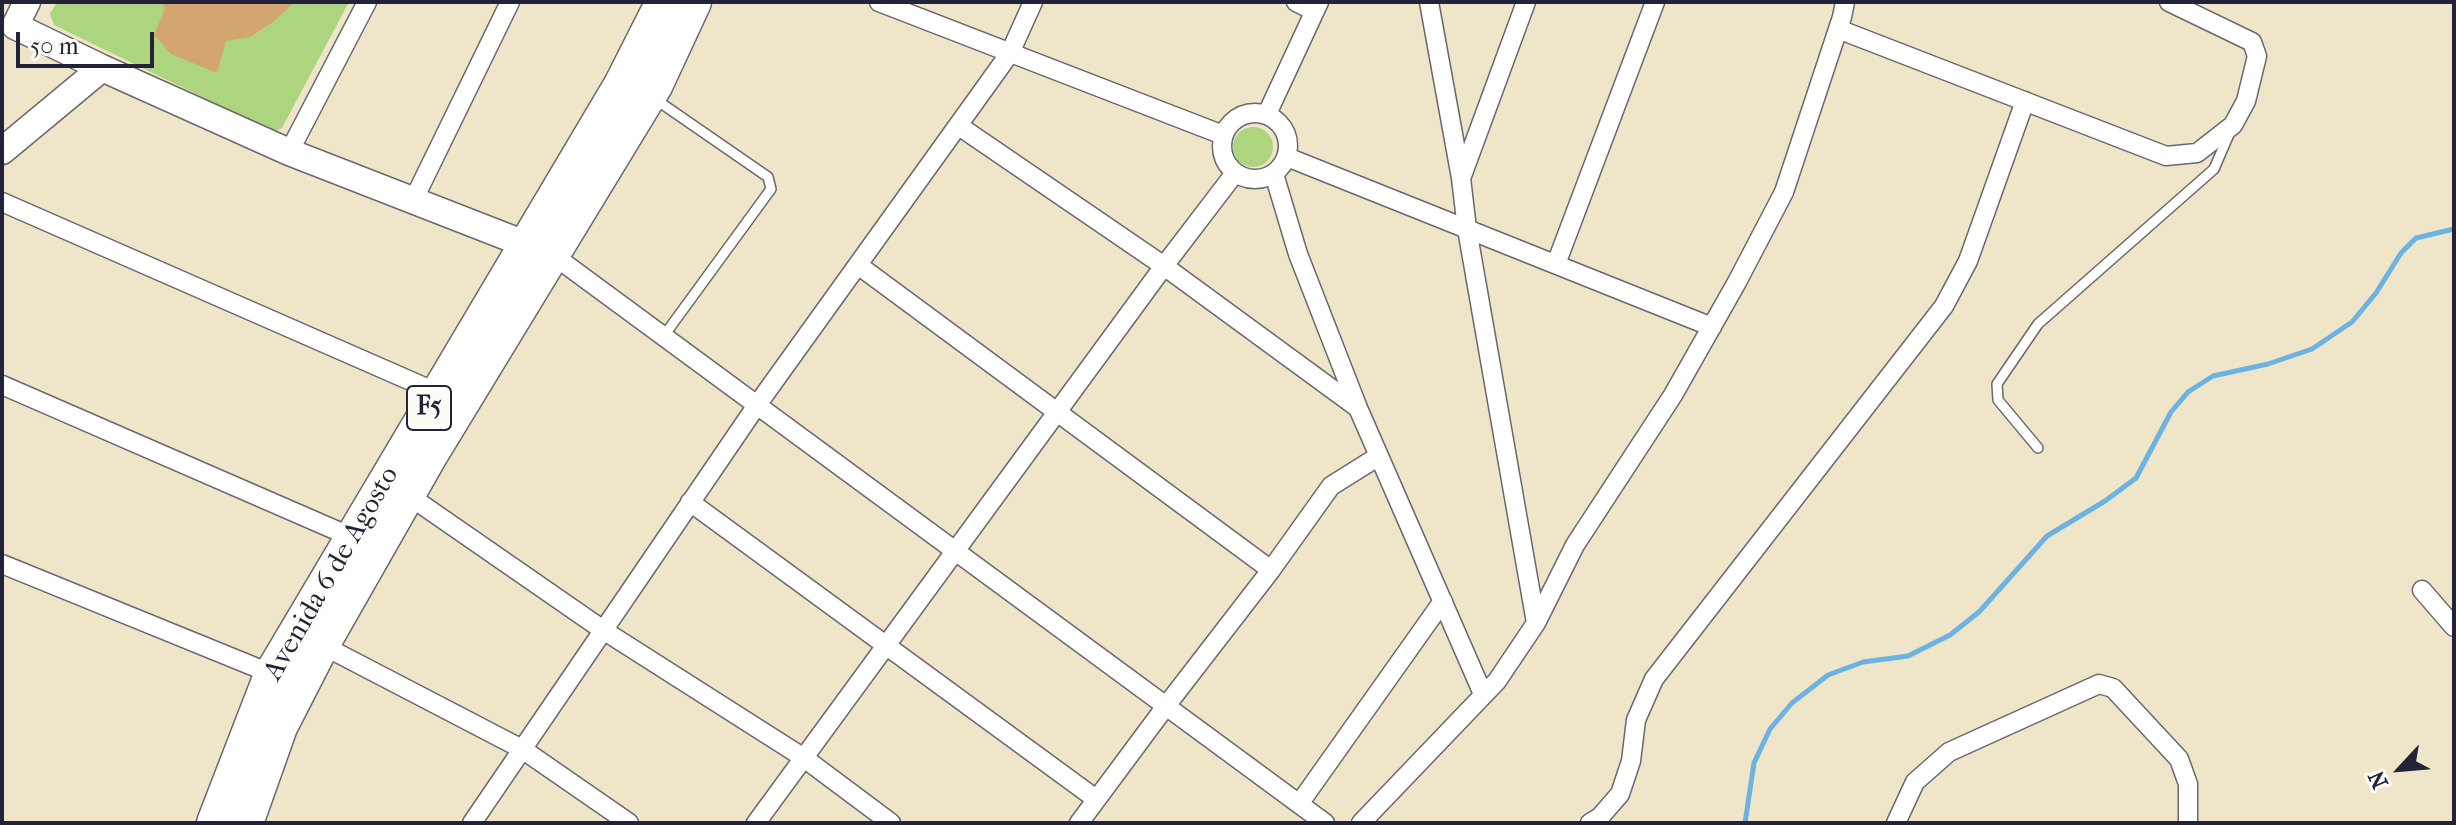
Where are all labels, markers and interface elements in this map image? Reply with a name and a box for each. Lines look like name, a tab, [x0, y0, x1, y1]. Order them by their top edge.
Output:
scale bar	[20, 16, 158, 66]
text: 50 m	[30, 32, 79, 60]
road number: F5	[407, 386, 451, 430]
street label: Avenida 6 de Agosto	[257, 461, 407, 687]
north arrow	[2360, 729, 2440, 809]
text: N	[2363, 766, 2394, 793]

